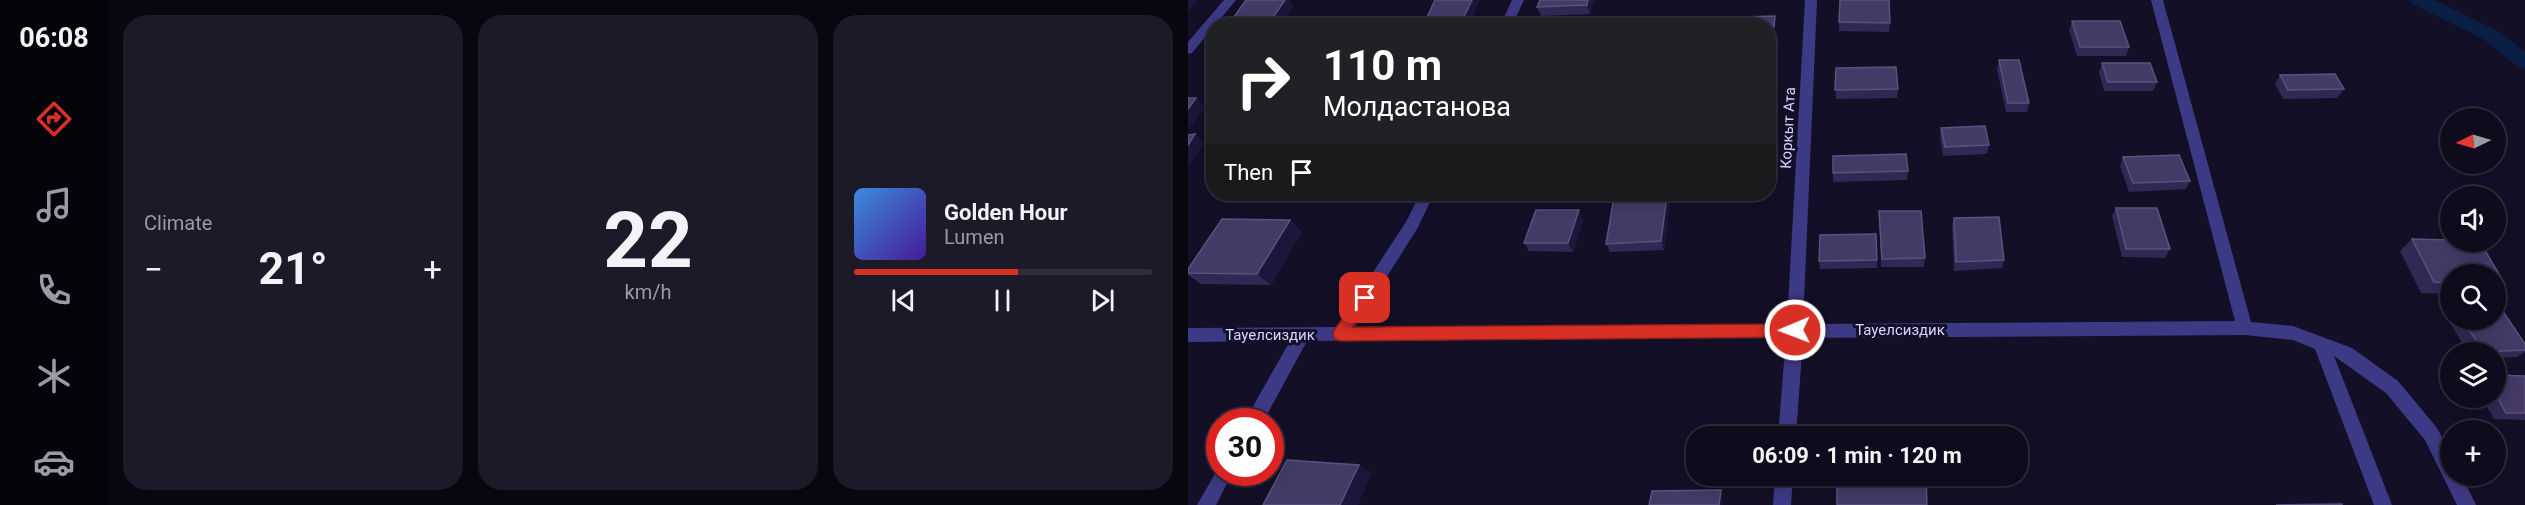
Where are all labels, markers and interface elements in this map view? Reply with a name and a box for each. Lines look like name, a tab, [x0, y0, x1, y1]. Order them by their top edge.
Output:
text: 06:08	[19, 22, 89, 54]
text: 110 m	[1323, 41, 1442, 90]
icon: right	[1224, 42, 1302, 120]
street label: Коркыт Ата	[1777, 87, 1799, 169]
text: Молдастанова	[1323, 91, 1511, 123]
icon: directions	[33, 98, 75, 140]
north arrow	[2440, 108, 2506, 174]
map controls	[2440, 108, 2506, 486]
icon: arrive	[1285, 156, 1318, 189]
text: Then	[1224, 160, 1273, 185]
icon: music	[33, 184, 75, 226]
button: sound	[2440, 186, 2506, 252]
text: 22	[603, 195, 693, 286]
text: Golden Hour	[944, 200, 1068, 225]
text: Climate	[144, 211, 212, 235]
text: Lumen	[944, 225, 1005, 249]
text: 21°	[258, 242, 328, 295]
text: −	[144, 250, 163, 289]
text: +	[423, 250, 442, 289]
button: search	[2440, 264, 2506, 330]
icon: phone	[33, 269, 75, 311]
pin	[1339, 272, 1390, 323]
text: km/h	[625, 280, 671, 304]
icon: arrive	[1348, 281, 1381, 314]
icon: previous	[887, 284, 920, 317]
icon: pause	[986, 284, 1019, 317]
icon: next	[1086, 284, 1119, 317]
position arrow	[1763, 298, 1827, 362]
street label: Тауелсиздик	[1855, 321, 1945, 339]
street label: Тауелсиздик	[1225, 326, 1315, 344]
button: layers	[2440, 342, 2506, 408]
icon: climate	[33, 355, 75, 397]
speed limit sign: 30	[1206, 408, 1284, 486]
button: +	[2440, 420, 2506, 486]
icon: car	[33, 441, 75, 483]
text: 06:09 · 1 min · 120 m	[1752, 443, 1962, 468]

